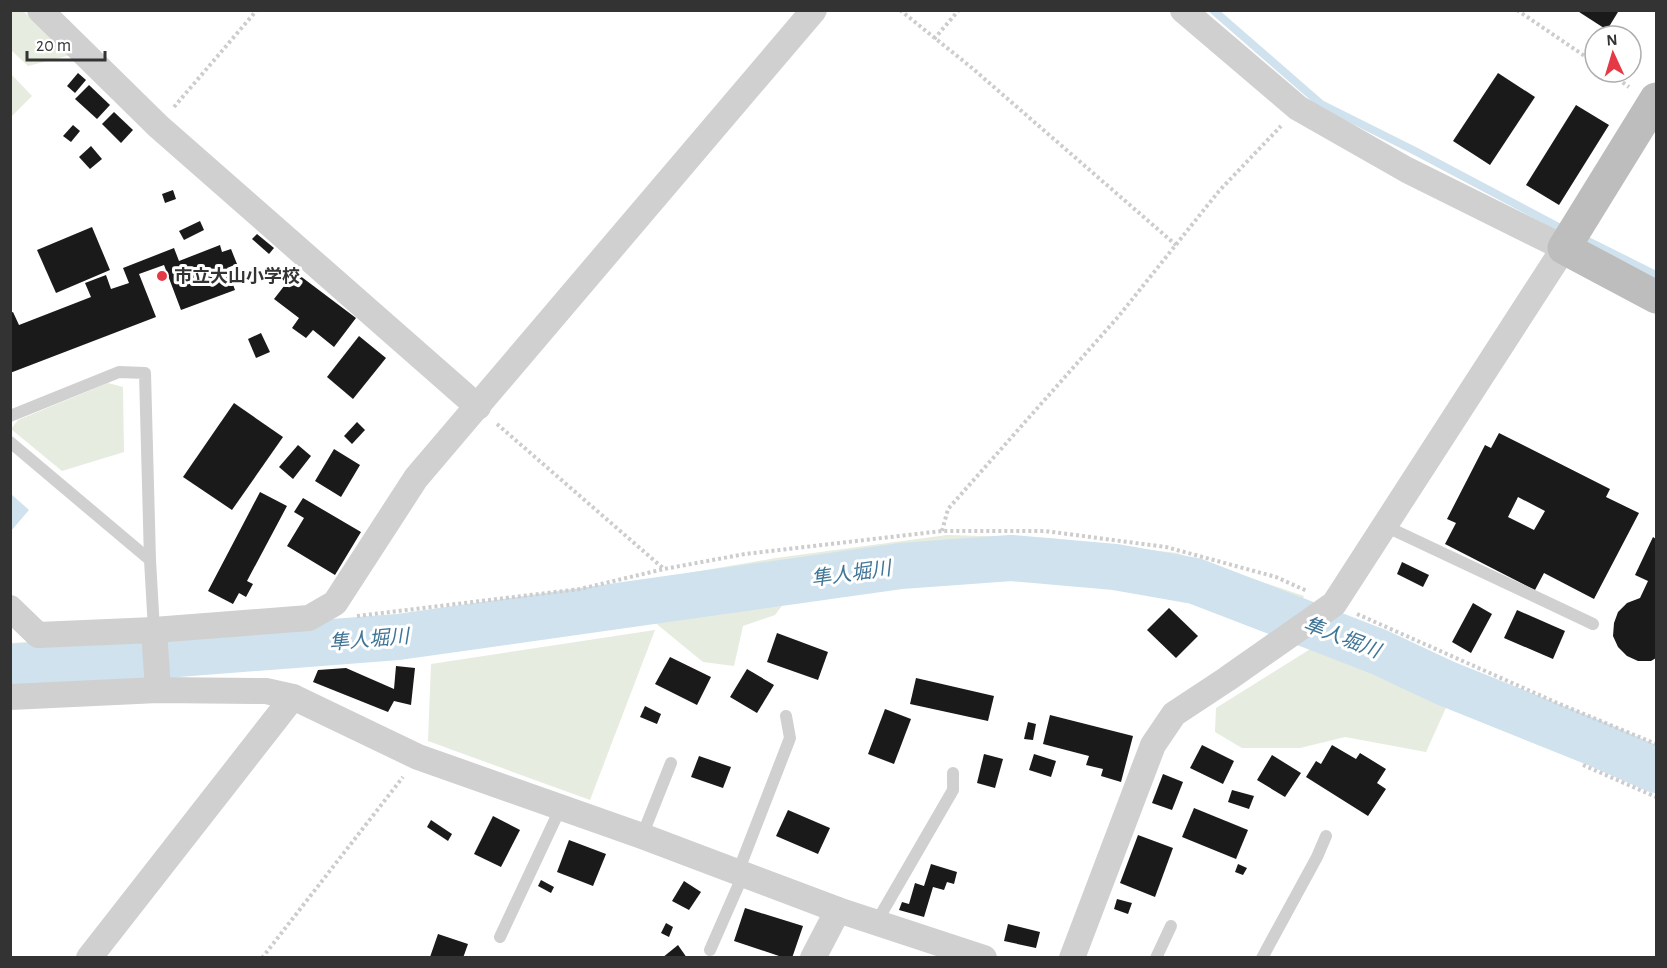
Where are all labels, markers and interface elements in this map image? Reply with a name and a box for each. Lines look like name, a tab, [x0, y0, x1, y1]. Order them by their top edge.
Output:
scale bar	[27, 24, 105, 62]
north arrow	[1583, 24, 1643, 84]
text: N	[1606, 32, 1618, 48]
text: 20 m	[36, 37, 71, 55]
place label: 市立大山小学校	[174, 266, 300, 286]
marker: 市立大山小学校	[155, 269, 169, 283]
water label: 隼人堀川	[810, 557, 894, 589]
water label: 隼人堀川	[1301, 613, 1385, 662]
water label: 隼人堀川	[328, 625, 412, 653]

